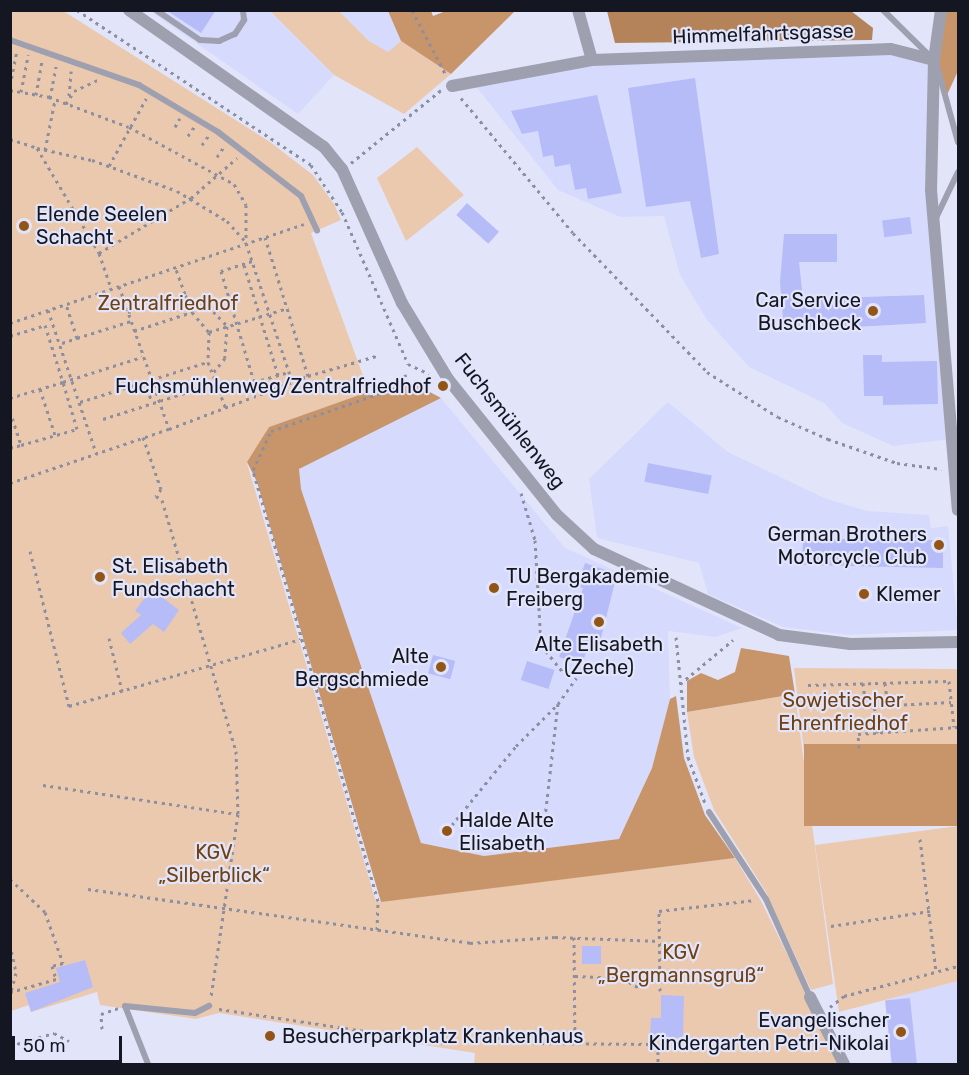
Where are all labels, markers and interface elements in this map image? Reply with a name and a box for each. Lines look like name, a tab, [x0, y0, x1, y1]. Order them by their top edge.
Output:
street label: Himmelfahrtsgasse	[672, 19, 854, 49]
place label: Elende Seelen Schacht	[36, 202, 167, 249]
marker: Elende Seelen Schacht	[17, 219, 31, 233]
place label: Car Service Buschbeck	[755, 288, 861, 335]
park label: Zentralfriedhof	[98, 291, 238, 315]
marker: Car Service Buschbeck	[866, 304, 880, 318]
street label: Fuchsmühlenweg	[449, 348, 571, 494]
place label: Fuchsmühlenweg/Zentralfriedhof	[115, 374, 431, 398]
marker: Fuchsmühlenweg/Zentralfriedhof	[436, 379, 450, 393]
place label: German Brothers Motorcycle Club	[768, 522, 927, 569]
marker: German Brothers Motorcycle Club	[932, 538, 946, 552]
place label: St. Elisabeth Fundschacht	[112, 554, 235, 601]
place label: TU Bergakademie Freiberg	[506, 564, 670, 611]
marker: St. Elisabeth Fundschacht	[93, 570, 107, 584]
marker: TU Bergakademie Freiberg	[487, 581, 501, 595]
place label: Klemer	[876, 582, 941, 606]
marker: Klemer	[857, 587, 871, 601]
marker: Alte Elisabeth (Zeche)	[592, 615, 606, 629]
place label: Alte Elisabeth (Zeche)	[535, 632, 663, 679]
place label: Alte Bergschmiede	[295, 644, 429, 691]
marker: Alte Bergschmiede	[434, 660, 448, 674]
park label: Sowjetischer Ehrenfriedhof	[778, 688, 908, 735]
place label: Halde Alte Elisabeth	[459, 808, 554, 855]
marker: Halde Alte Elisabeth	[440, 824, 454, 838]
park label: KGV „Silberblick“	[158, 841, 270, 888]
park label: KGV „Bergmannsgruß“	[598, 941, 764, 988]
place label: Evangelischer Kindergarten Petri-Nikolai	[648, 1008, 889, 1055]
scale bar	[15, 1024, 124, 1062]
place label: Besucherparkplatz Krankenhaus	[282, 1024, 584, 1048]
marker: Evangelischer Kindergarten Petri-Nikolai	[894, 1025, 908, 1039]
marker: Besucherparkplatz Krankenhaus	[263, 1029, 277, 1043]
text: 50 m	[23, 1035, 66, 1057]

